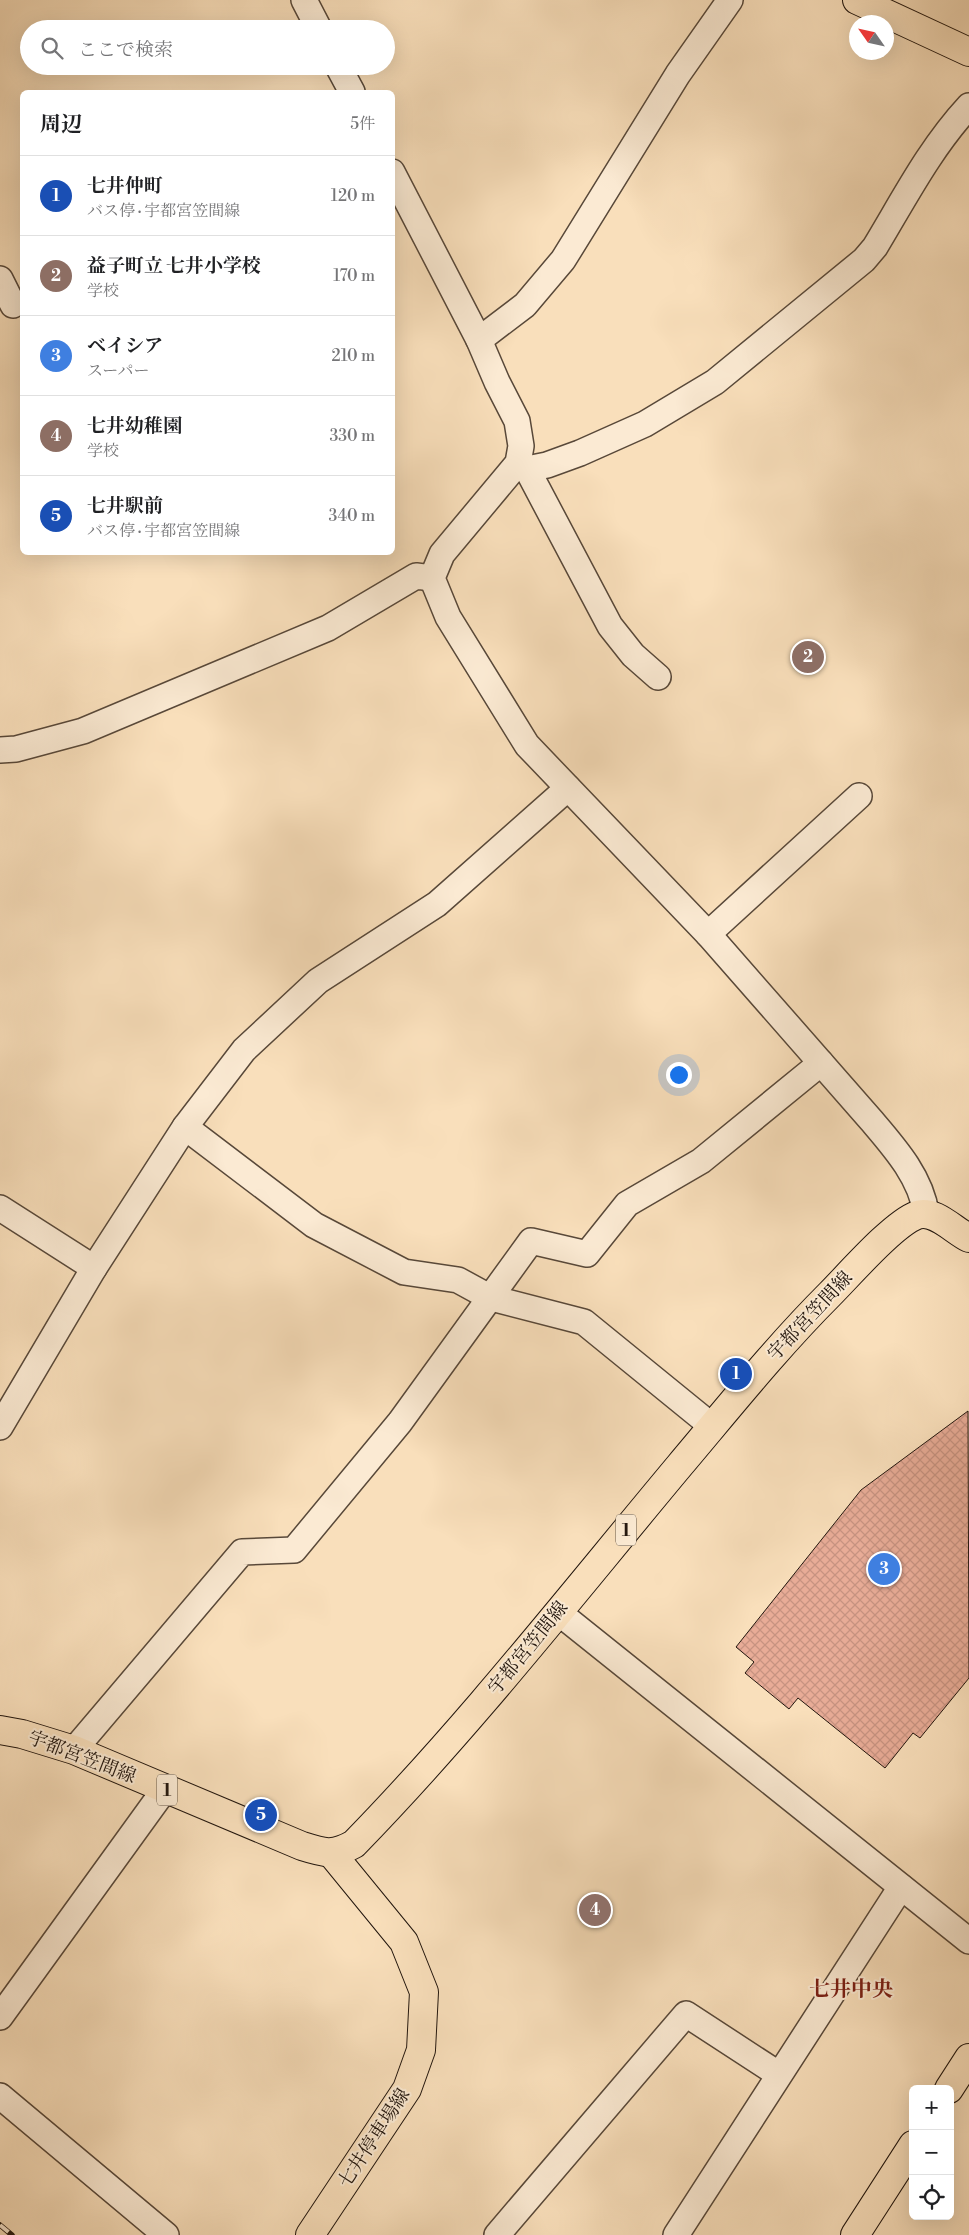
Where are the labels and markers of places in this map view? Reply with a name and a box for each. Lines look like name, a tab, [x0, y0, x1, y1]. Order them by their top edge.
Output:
pin: 2	[792, 638, 824, 676]
pin: 1	[720, 1355, 752, 1393]
pin: 3	[868, 1550, 900, 1588]
pin: 5	[245, 1796, 277, 1834]
pin: 4	[579, 1891, 611, 1929]

